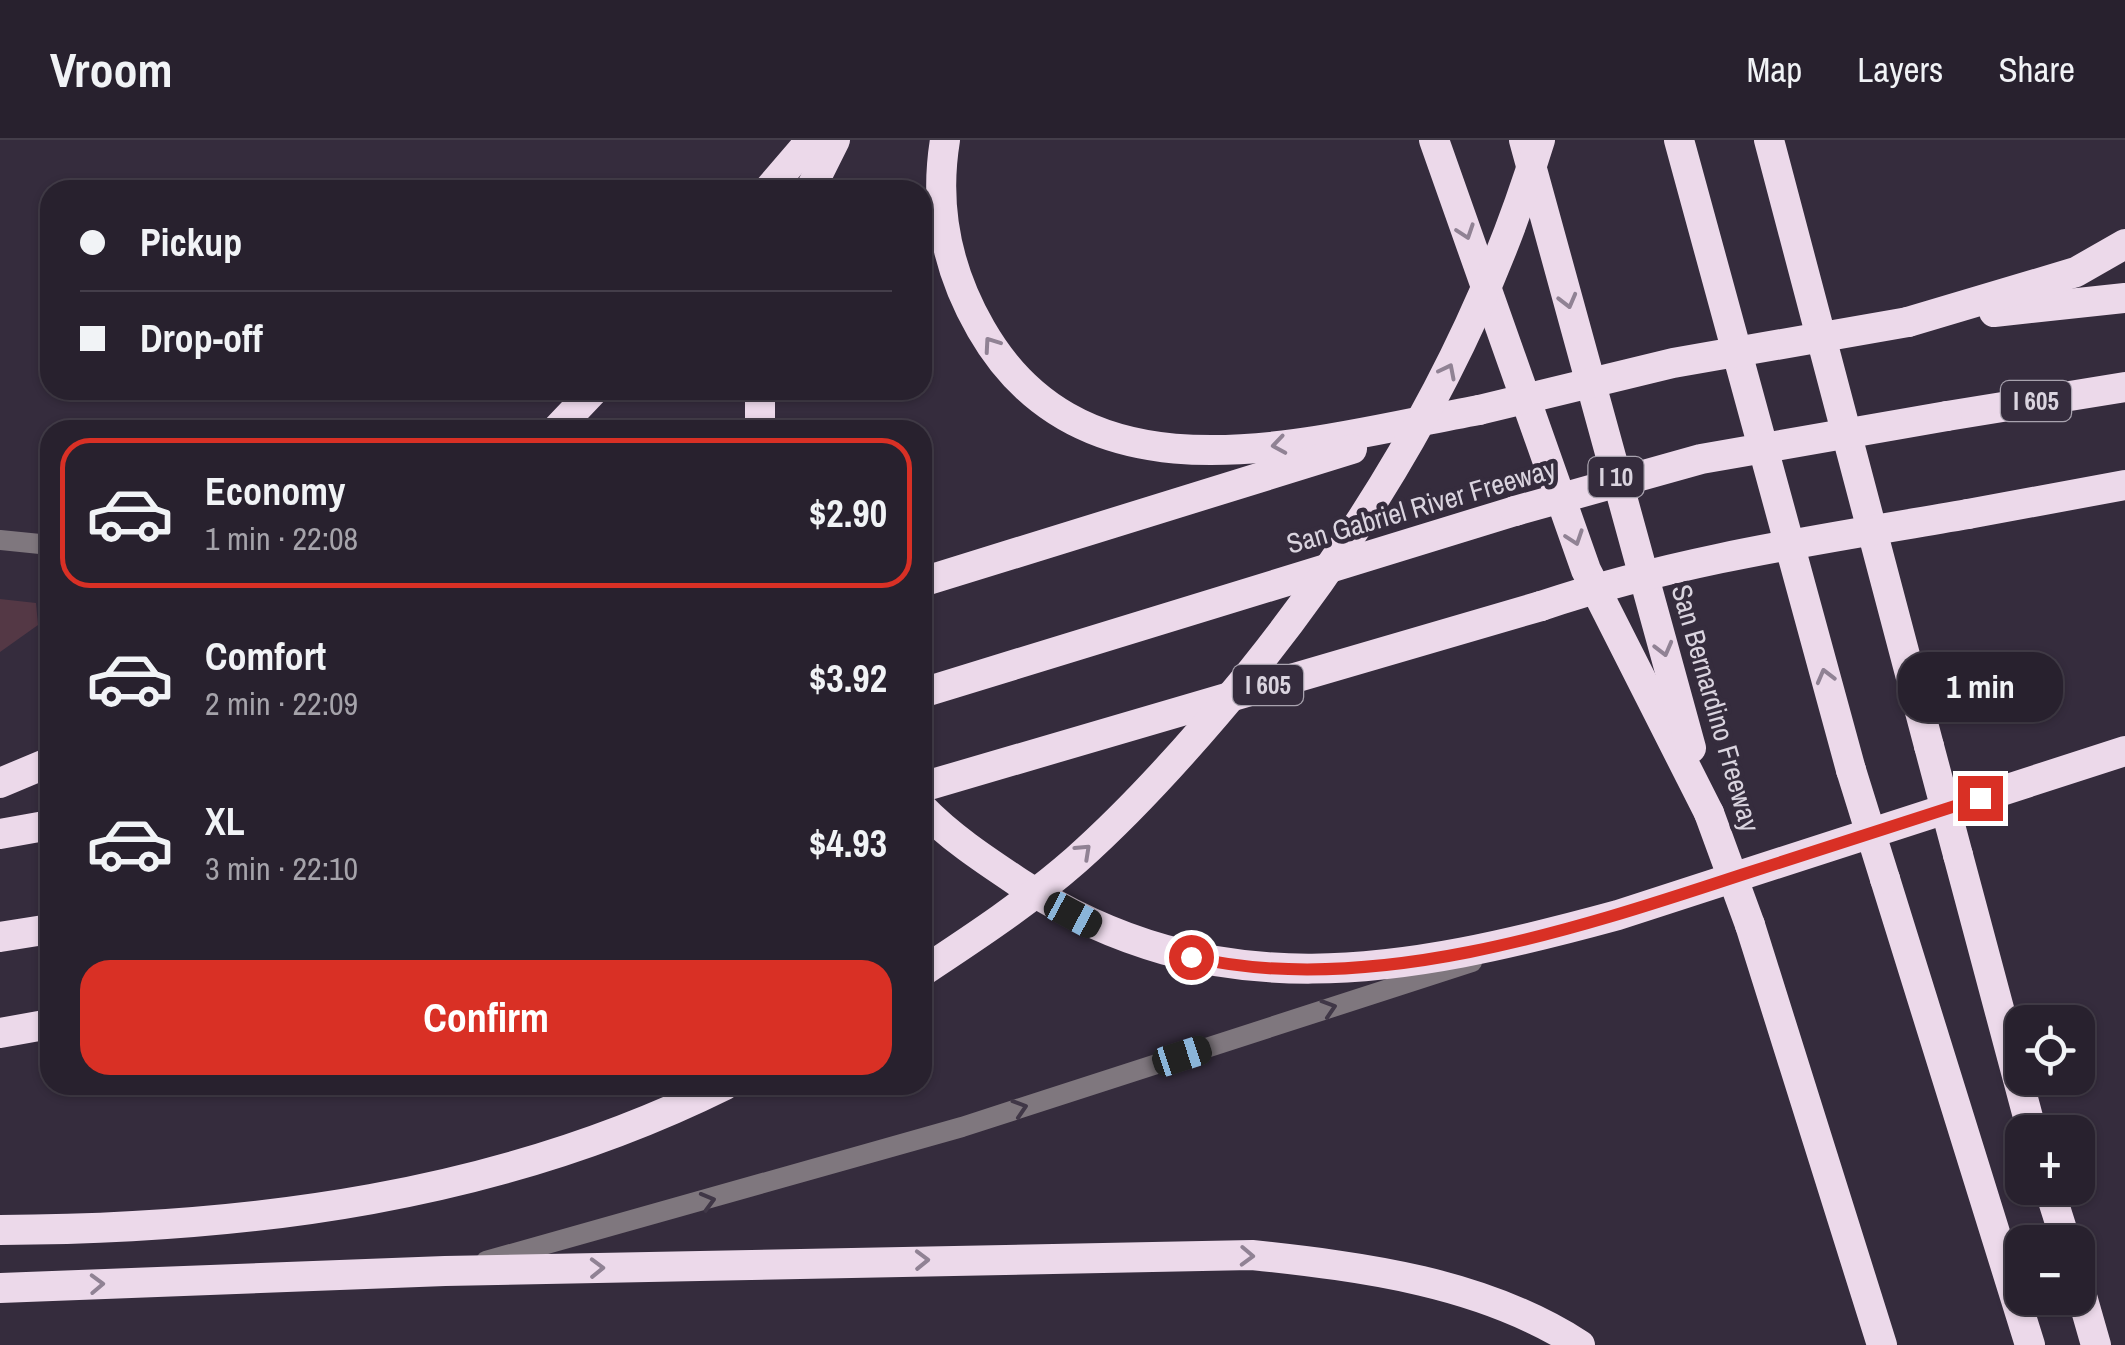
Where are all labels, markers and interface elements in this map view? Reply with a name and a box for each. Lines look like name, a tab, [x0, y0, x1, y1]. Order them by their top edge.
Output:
text: Vroom	[50, 37, 173, 102]
text: Map	[1746, 46, 1802, 93]
text: Layers	[1857, 46, 1943, 93]
text: Share	[1998, 46, 2075, 93]
text: Pickup	[140, 217, 242, 268]
one-way arrow	[1455, 222, 1475, 239]
one-way arrow	[1556, 292, 1577, 309]
text: Drop-off	[140, 313, 263, 364]
one-way arrow	[985, 336, 1004, 355]
one-way arrow	[1436, 364, 1455, 382]
road number: I 605	[2001, 381, 2071, 421]
one-way arrow	[1271, 434, 1288, 455]
street label: San Gabriel River Freeway	[1282, 449, 1560, 563]
road number: I 10	[1588, 457, 1644, 497]
text: Economy	[205, 466, 345, 517]
icon: car	[85, 468, 175, 558]
text: $2.90	[809, 488, 887, 539]
text: 1 min · 22:08	[205, 517, 358, 560]
one-way arrow	[1563, 529, 1584, 546]
street label: San Bernardino Freeway	[1663, 580, 1770, 836]
text: Comfort	[205, 631, 326, 682]
icon: car	[85, 633, 175, 723]
one-way arrow	[1652, 639, 1673, 656]
text: $3.92	[809, 653, 887, 704]
callout: 1 min	[1898, 653, 2062, 723]
road number: I 605	[1233, 665, 1303, 705]
text: 1 min	[1946, 665, 2015, 708]
one-way arrow	[1816, 668, 1837, 685]
text: 2 min · 22:09	[205, 682, 358, 725]
route end	[1958, 776, 2003, 821]
text: XL	[205, 796, 245, 847]
icon: car	[85, 798, 175, 888]
text: $4.93	[809, 818, 887, 869]
one-way arrow	[1073, 845, 1091, 863]
text: 3 min · 22:10	[205, 847, 358, 890]
car	[1039, 888, 1107, 942]
route start	[1169, 935, 1214, 980]
button: Confirm	[80, 960, 892, 1075]
one-way arrow	[1320, 1000, 1337, 1020]
map controls	[2005, 1005, 2095, 1315]
button: locate	[2005, 1005, 2095, 1095]
car	[1149, 1032, 1215, 1080]
one-way arrow	[1010, 1099, 1027, 1119]
button: +	[2005, 1115, 2095, 1205]
one-way arrow	[699, 1192, 716, 1213]
button: −	[2005, 1225, 2095, 1315]
one-way arrow	[1240, 1245, 1255, 1266]
one-way arrow	[916, 1249, 931, 1271]
one-way arrow	[590, 1257, 606, 1278]
one-way arrow	[90, 1274, 106, 1295]

